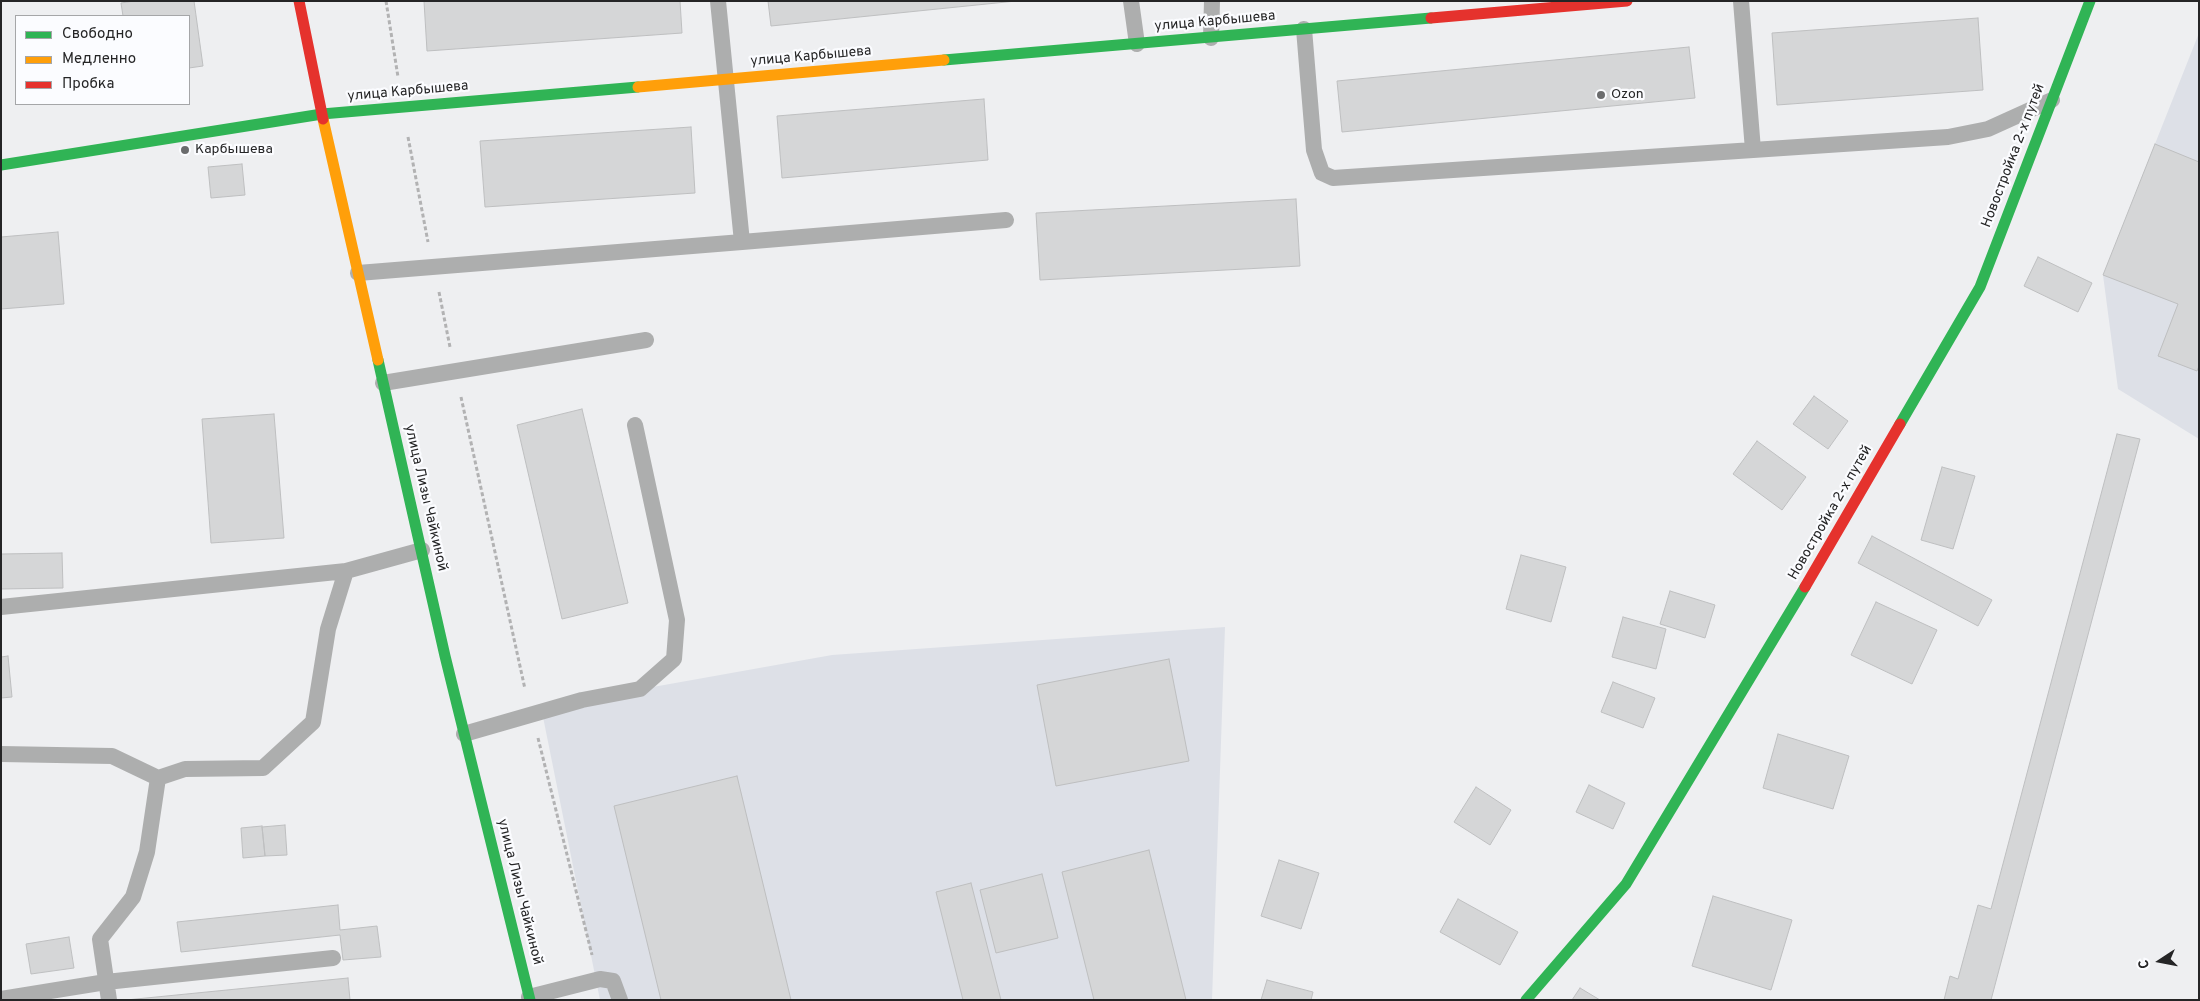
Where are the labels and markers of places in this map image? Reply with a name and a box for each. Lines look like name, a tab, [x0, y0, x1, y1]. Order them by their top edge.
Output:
place label: Ozon	[1611, 87, 1644, 103]
marker: Ozon	[1595, 89, 1607, 101]
place label: Карбышева	[195, 142, 273, 158]
marker: Карбышева	[179, 144, 191, 156]

